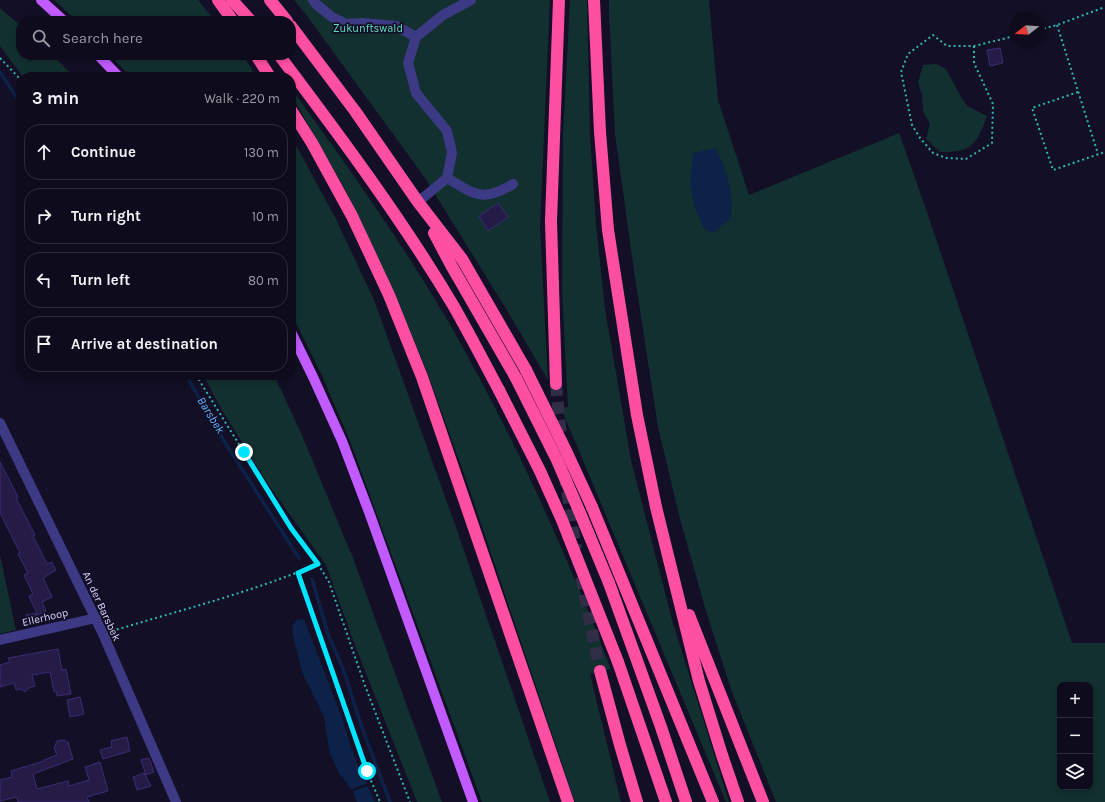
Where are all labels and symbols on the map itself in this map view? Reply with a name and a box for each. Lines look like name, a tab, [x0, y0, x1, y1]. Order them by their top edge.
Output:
north arrow	[1009, 12, 1045, 48]
park label: Zukunftswald	[333, 22, 403, 35]
water label: Barsbek	[194, 394, 228, 437]
route end	[235, 443, 253, 461]
street label: An der Barsbek	[80, 569, 123, 643]
street label: Ellerhoop	[21, 606, 70, 629]
route start	[358, 762, 376, 780]

